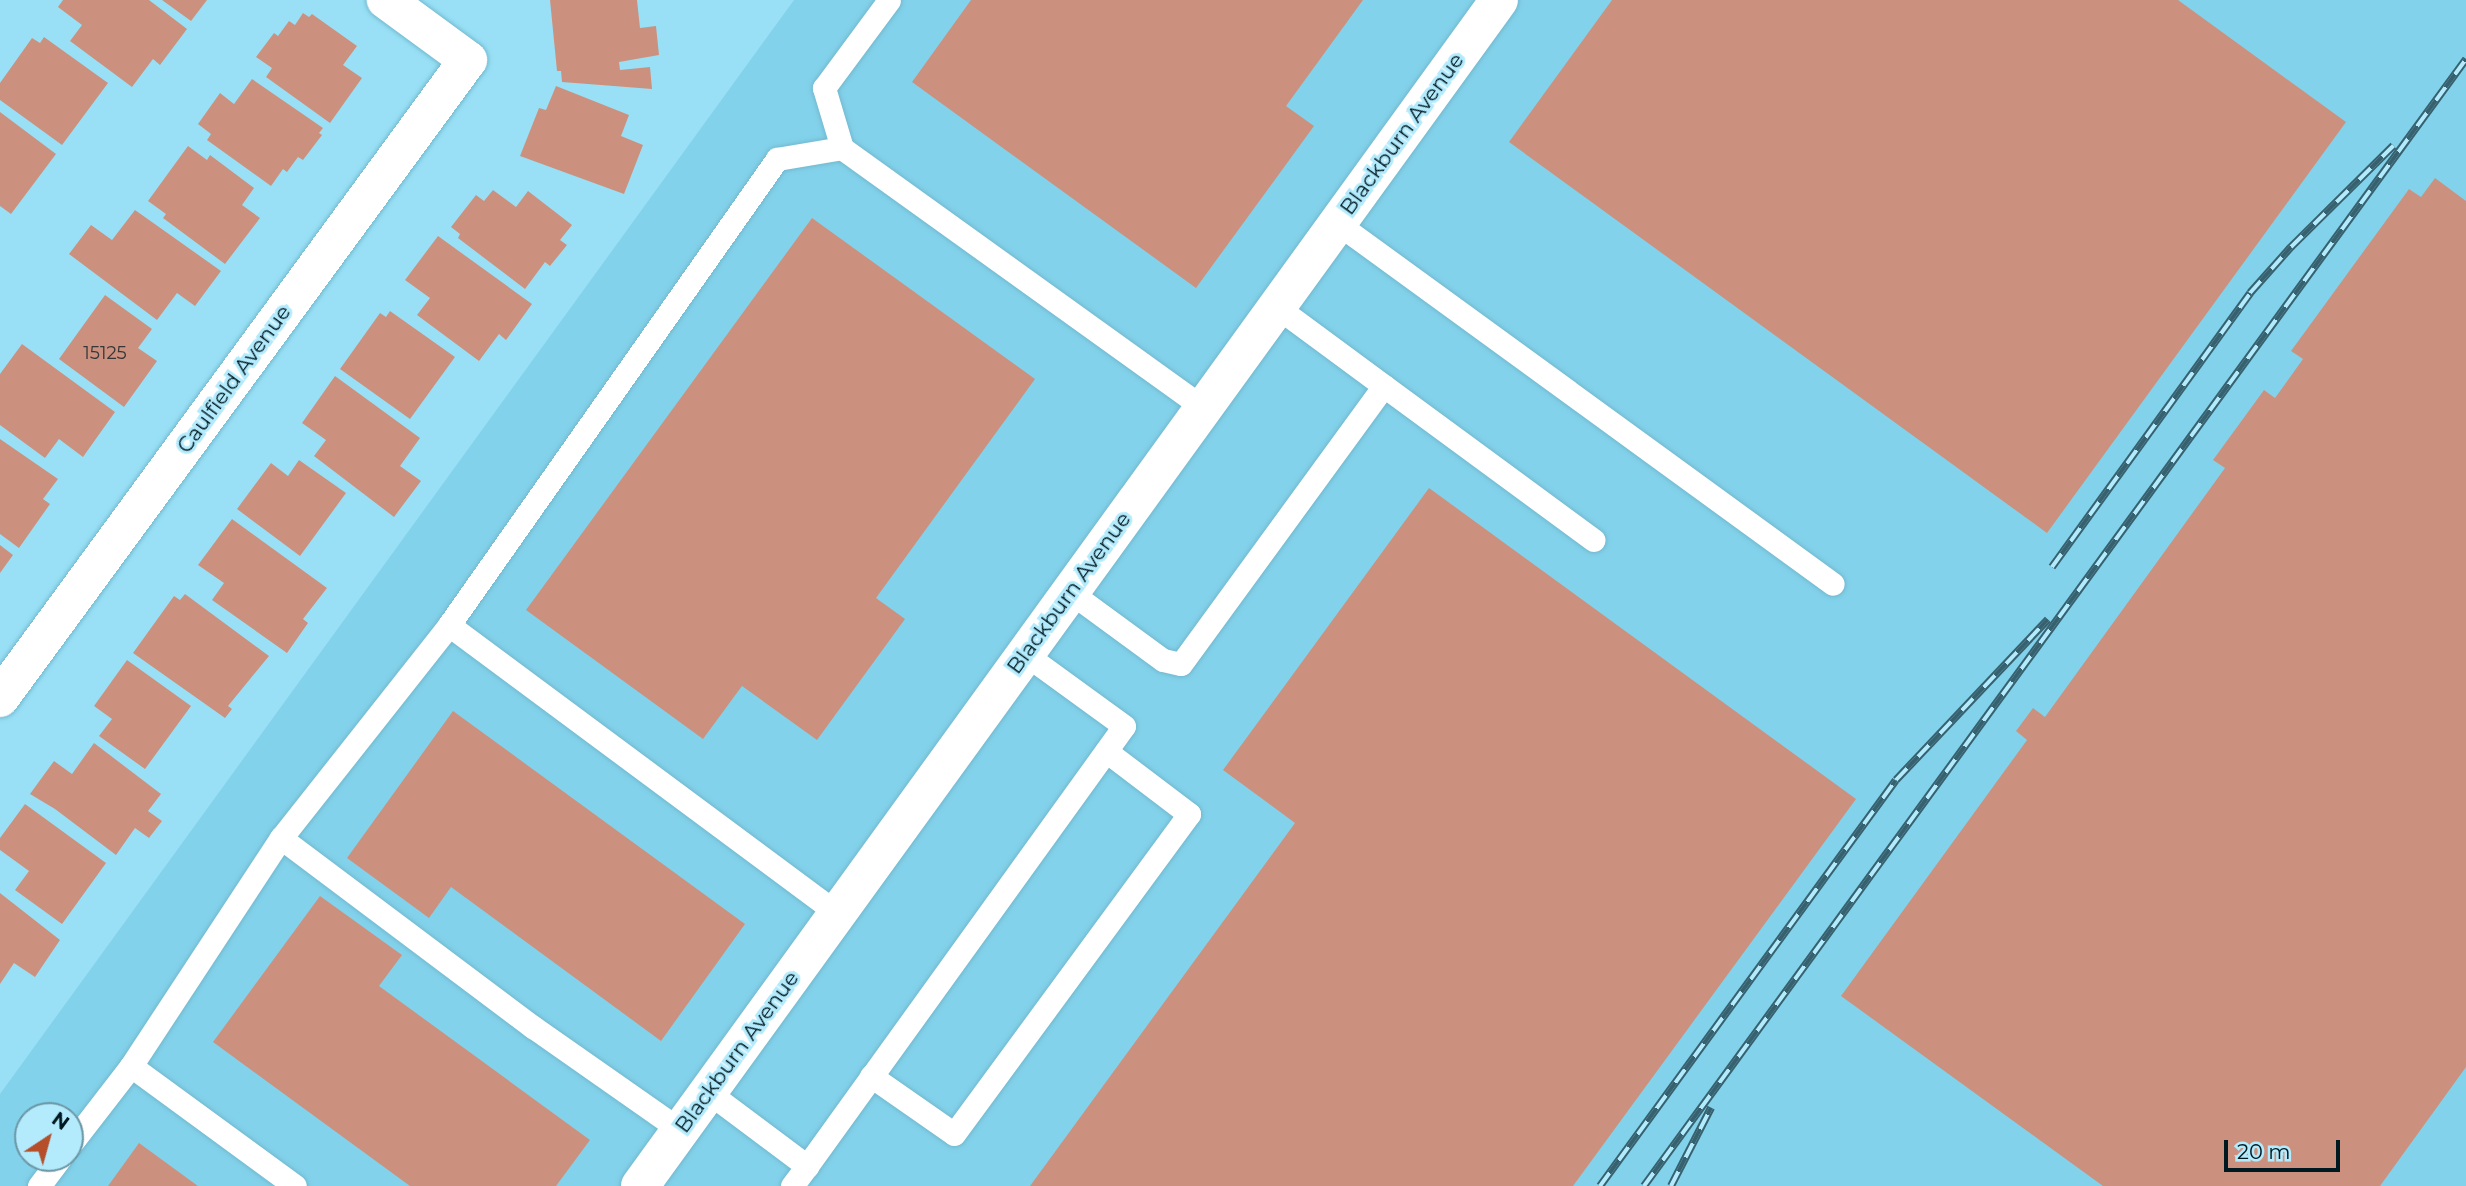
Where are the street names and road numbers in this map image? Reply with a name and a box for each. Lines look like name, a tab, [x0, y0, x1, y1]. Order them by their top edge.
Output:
street label: Blackburn Avenue	[1335, 48, 1469, 220]
street label: Caulfield Avenue	[172, 300, 296, 458]
street label: Blackburn Avenue	[1002, 507, 1136, 679]
street label: Blackburn Avenue	[670, 966, 804, 1138]

